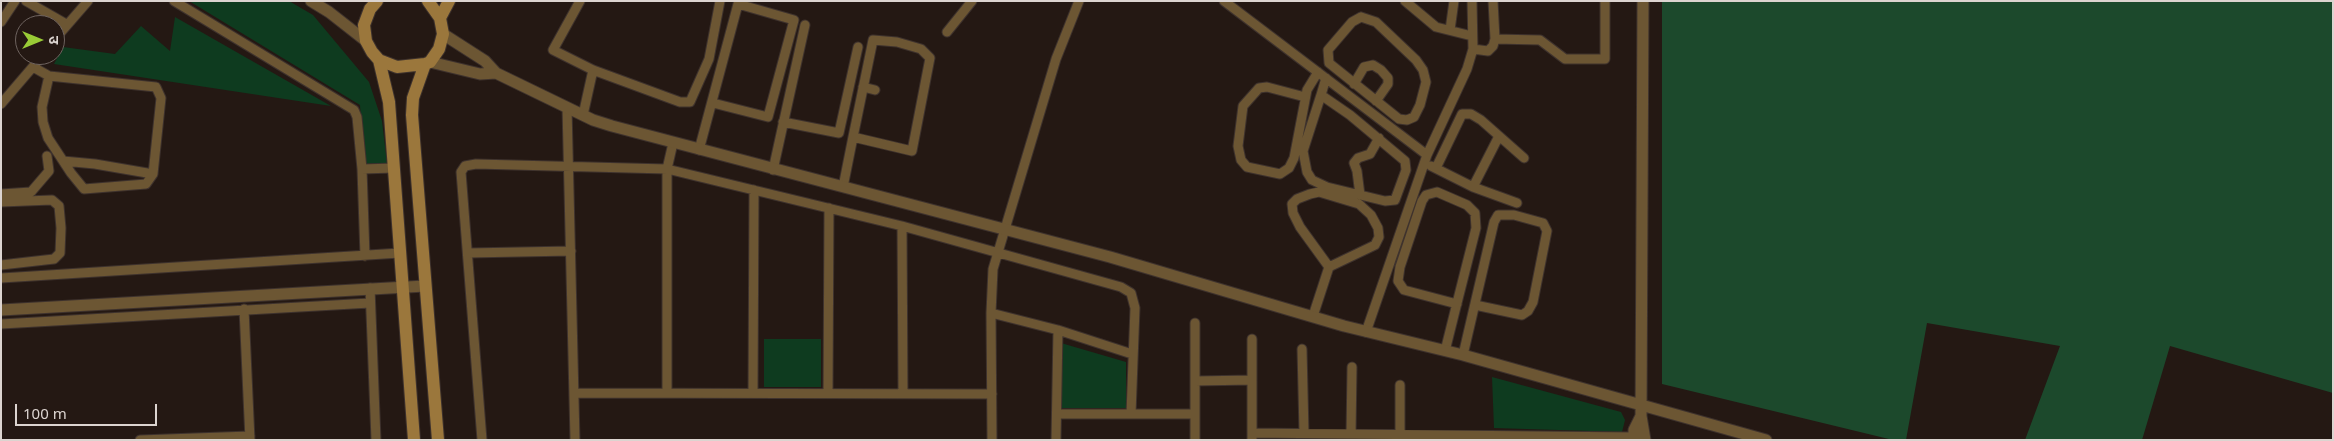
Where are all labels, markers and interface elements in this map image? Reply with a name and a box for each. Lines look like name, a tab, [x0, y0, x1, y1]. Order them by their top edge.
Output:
north arrow	[15, 15, 65, 65]
text: उ	[45, 36, 64, 44]
scale bar	[18, 394, 160, 426]
text: 100 m	[23, 403, 67, 423]

